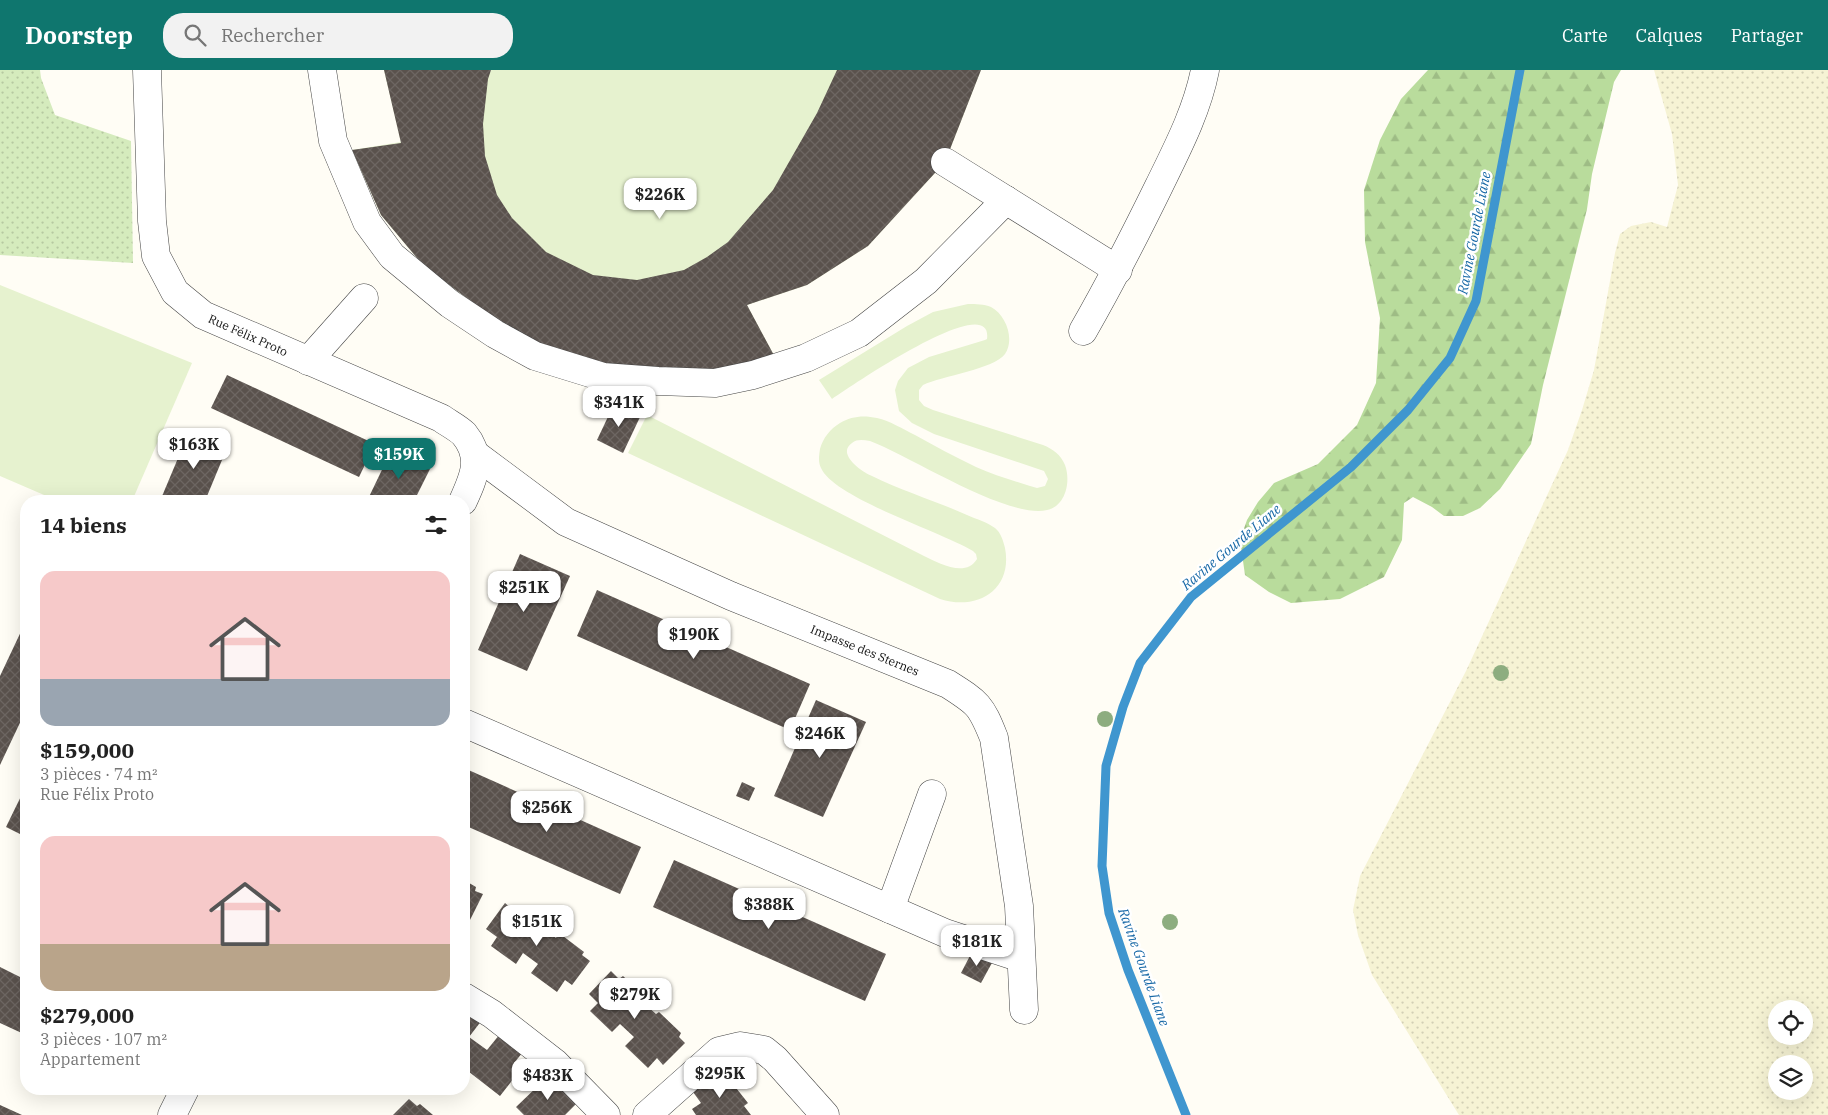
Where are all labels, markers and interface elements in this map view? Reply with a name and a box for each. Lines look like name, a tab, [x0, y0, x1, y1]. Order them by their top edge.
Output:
search box	[163, 13, 513, 58]
text: Doorstep	[25, 19, 133, 51]
icon: search	[181, 21, 209, 49]
text: Rechercher	[221, 23, 324, 47]
text: Carte	[1562, 24, 1608, 47]
text: Calques	[1636, 24, 1703, 47]
text: Partager	[1731, 24, 1803, 47]
water label: Ravine Gourde Liane	[1453, 169, 1495, 297]
pin: $226K	[625, 178, 695, 220]
text: $226K	[635, 184, 685, 204]
street label: Rue Félix Proto	[206, 311, 290, 359]
pin: $341K	[584, 386, 654, 428]
text: $341K	[594, 392, 644, 412]
pin: $163K	[159, 428, 229, 470]
text: $163K	[169, 434, 219, 454]
pin: $159K	[364, 438, 434, 480]
text: $159K	[374, 444, 424, 464]
water label: Ravine Gourde Liane	[1177, 500, 1285, 595]
text: 14 biens	[40, 511, 127, 539]
icon: filters	[422, 511, 450, 539]
pin: $251K	[489, 570, 559, 613]
text: $251K	[499, 577, 549, 597]
icon: home	[200, 604, 290, 694]
pin: $190K	[659, 618, 729, 660]
street label: Impasse des Sternes	[808, 621, 922, 679]
text: $190K	[669, 624, 719, 644]
pin: $246K	[785, 716, 855, 759]
text: $246K	[795, 723, 845, 743]
text: $159,000	[40, 736, 134, 764]
text: 3 pièces · 74 m²	[40, 764, 158, 784]
text: Rue Félix Proto	[40, 784, 154, 804]
pin: $256K	[512, 790, 582, 833]
text: $256K	[522, 797, 572, 817]
icon: home	[200, 869, 290, 959]
pin: $388K	[734, 888, 804, 930]
text: $388K	[744, 894, 794, 914]
pin: $151K	[502, 904, 572, 947]
water label: Ravine Gourde Liane	[1114, 905, 1174, 1029]
text: $151K	[512, 911, 562, 931]
pin: $181K	[942, 924, 1012, 967]
text: $181K	[952, 931, 1002, 951]
pin: $279K	[600, 978, 670, 1020]
text: $279K	[610, 984, 660, 1004]
map controls	[1768, 1000, 1813, 1100]
button: locate	[1768, 1000, 1813, 1045]
text: $279,000	[40, 1001, 134, 1029]
text: 3 pièces · 107 m²	[40, 1029, 167, 1049]
text: Appartement	[40, 1049, 141, 1069]
button: layers	[1768, 1055, 1813, 1100]
pin: $295K	[685, 1056, 755, 1099]
pin: $483K	[513, 1058, 583, 1101]
text: $295K	[695, 1063, 745, 1083]
text: $483K	[523, 1065, 573, 1085]

